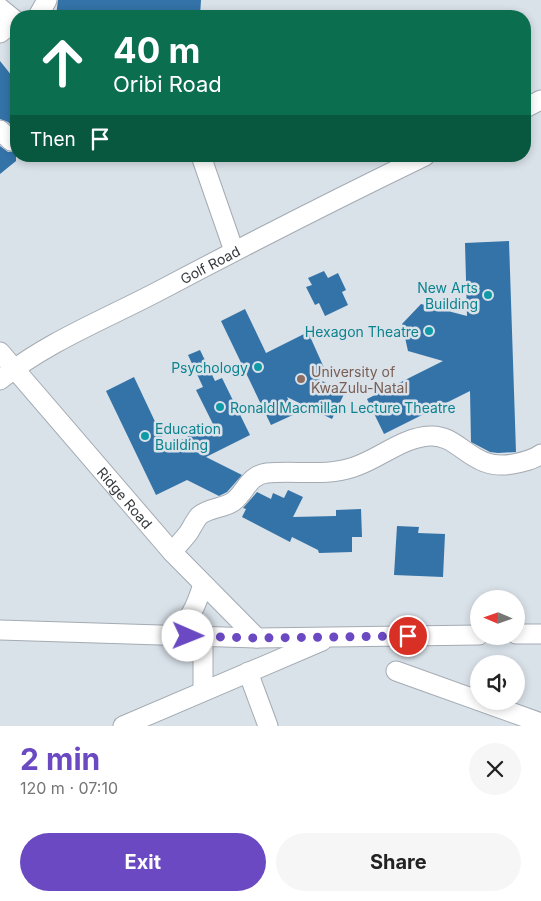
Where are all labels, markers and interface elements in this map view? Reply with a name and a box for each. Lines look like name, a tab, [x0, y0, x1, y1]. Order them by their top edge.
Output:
text: 40 m	[113, 29, 201, 71]
icon: ahead	[30, 30, 95, 95]
text: Oribi Road	[113, 71, 222, 97]
icon: arrive	[86, 125, 114, 153]
text: Then	[30, 128, 76, 151]
street label: Golf Road	[177, 242, 243, 287]
place label: New Arts Building	[417, 279, 478, 312]
marker: New Arts Building	[482, 289, 494, 301]
place label: Hexagon Theatre	[305, 323, 419, 340]
marker: Hexagon Theatre	[423, 325, 435, 337]
place label: Psychology	[171, 359, 248, 376]
marker: Psychology	[252, 361, 264, 373]
place label: University of KwaZulu-Natal	[311, 363, 408, 396]
marker: University of KwaZulu-Natal	[295, 373, 307, 385]
place label: Ronald Macmillan Lecture Theatre	[230, 399, 456, 416]
marker: Ronald Macmillan Lecture Theatre	[214, 401, 226, 413]
place label: Education Building	[155, 420, 221, 453]
marker: Education Building	[139, 430, 151, 442]
street label: Ridge Road	[94, 463, 156, 532]
north arrow	[470, 590, 525, 645]
map controls	[470, 590, 525, 710]
position arrow	[161, 609, 213, 661]
pin	[387, 615, 429, 657]
icon: arrive	[394, 622, 422, 650]
button: sound	[470, 655, 525, 710]
text: 2 min	[20, 741, 100, 777]
button: close	[469, 743, 521, 795]
text: 120 m · 07:10	[20, 778, 118, 798]
button: Exit	[20, 833, 266, 891]
button: Share	[276, 833, 521, 891]

